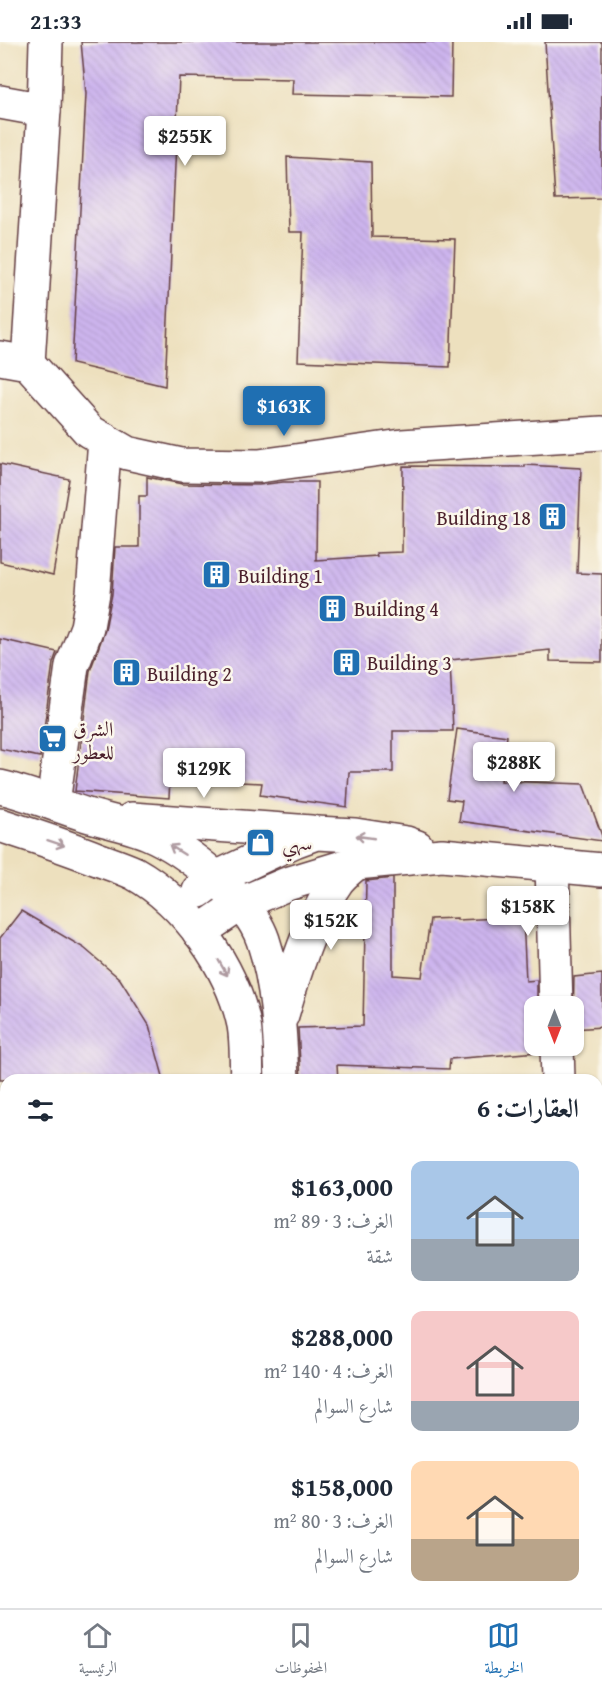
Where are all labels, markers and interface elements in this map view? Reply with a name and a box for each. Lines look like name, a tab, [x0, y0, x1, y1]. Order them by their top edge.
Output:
text: 21:33	[30, 5, 82, 37]
pin: $255K	[143, 116, 227, 167]
text: $255K	[158, 121, 212, 150]
pin: $163K	[242, 386, 326, 437]
text: $163K	[257, 391, 311, 420]
building icon: Building 18	[536, 501, 568, 533]
place label: Building 18	[436, 503, 531, 532]
building icon: Building 1	[201, 559, 233, 591]
place label: Building 1	[238, 561, 323, 590]
building icon: Building 4	[317, 592, 349, 624]
place label: Building 4	[354, 594, 439, 623]
building icon: Building 3	[330, 646, 362, 678]
place label: Building 3	[367, 648, 452, 677]
building icon: Building 2	[110, 657, 142, 689]
place label: Building 2	[147, 659, 232, 688]
place label: الشرق للعطور	[71, 714, 114, 766]
supermarket icon: الشرق للعطور	[36, 723, 68, 755]
pin: $288K	[472, 742, 556, 793]
text: $288K	[487, 747, 541, 776]
pin: $129K	[162, 748, 246, 799]
text: $129K	[177, 753, 231, 782]
shop icon: سهي	[245, 826, 277, 858]
place label: سهي	[282, 828, 312, 862]
one-way arrow	[355, 831, 375, 842]
one-way arrow	[46, 838, 65, 849]
one-way arrow	[169, 844, 186, 856]
pin: $158K	[486, 886, 570, 937]
text: $158K	[501, 891, 555, 920]
pin: $152K	[289, 900, 373, 951]
text: $152K	[304, 905, 358, 934]
one-way arrow	[218, 959, 229, 977]
north arrow	[524, 996, 584, 1056]
map controls	[524, 996, 584, 1056]
text: العقارات: 6	[477, 1088, 579, 1127]
icon: filters	[24, 1094, 57, 1127]
text: $163,000	[291, 1167, 393, 1206]
icon: home	[459, 1185, 531, 1257]
text: الغرف: 3 · 89 m²	[274, 1206, 393, 1235]
text: شقة	[367, 1241, 393, 1270]
text: $288,000	[291, 1317, 393, 1356]
icon: home	[459, 1335, 531, 1407]
text: الغرف: 4 · 140 m²	[264, 1356, 393, 1385]
text: شارع السوالم	[315, 1391, 393, 1420]
text: $158,000	[291, 1467, 393, 1506]
icon: home	[459, 1485, 531, 1557]
text: الغرف: 3 · 80 m²	[274, 1506, 393, 1535]
text: شارع السوالم	[315, 1541, 393, 1570]
tab: الرئيسية	[79, 1619, 117, 1683]
tab: المحفوظات	[274, 1619, 327, 1683]
tab: الخريطة	[484, 1619, 523, 1683]

